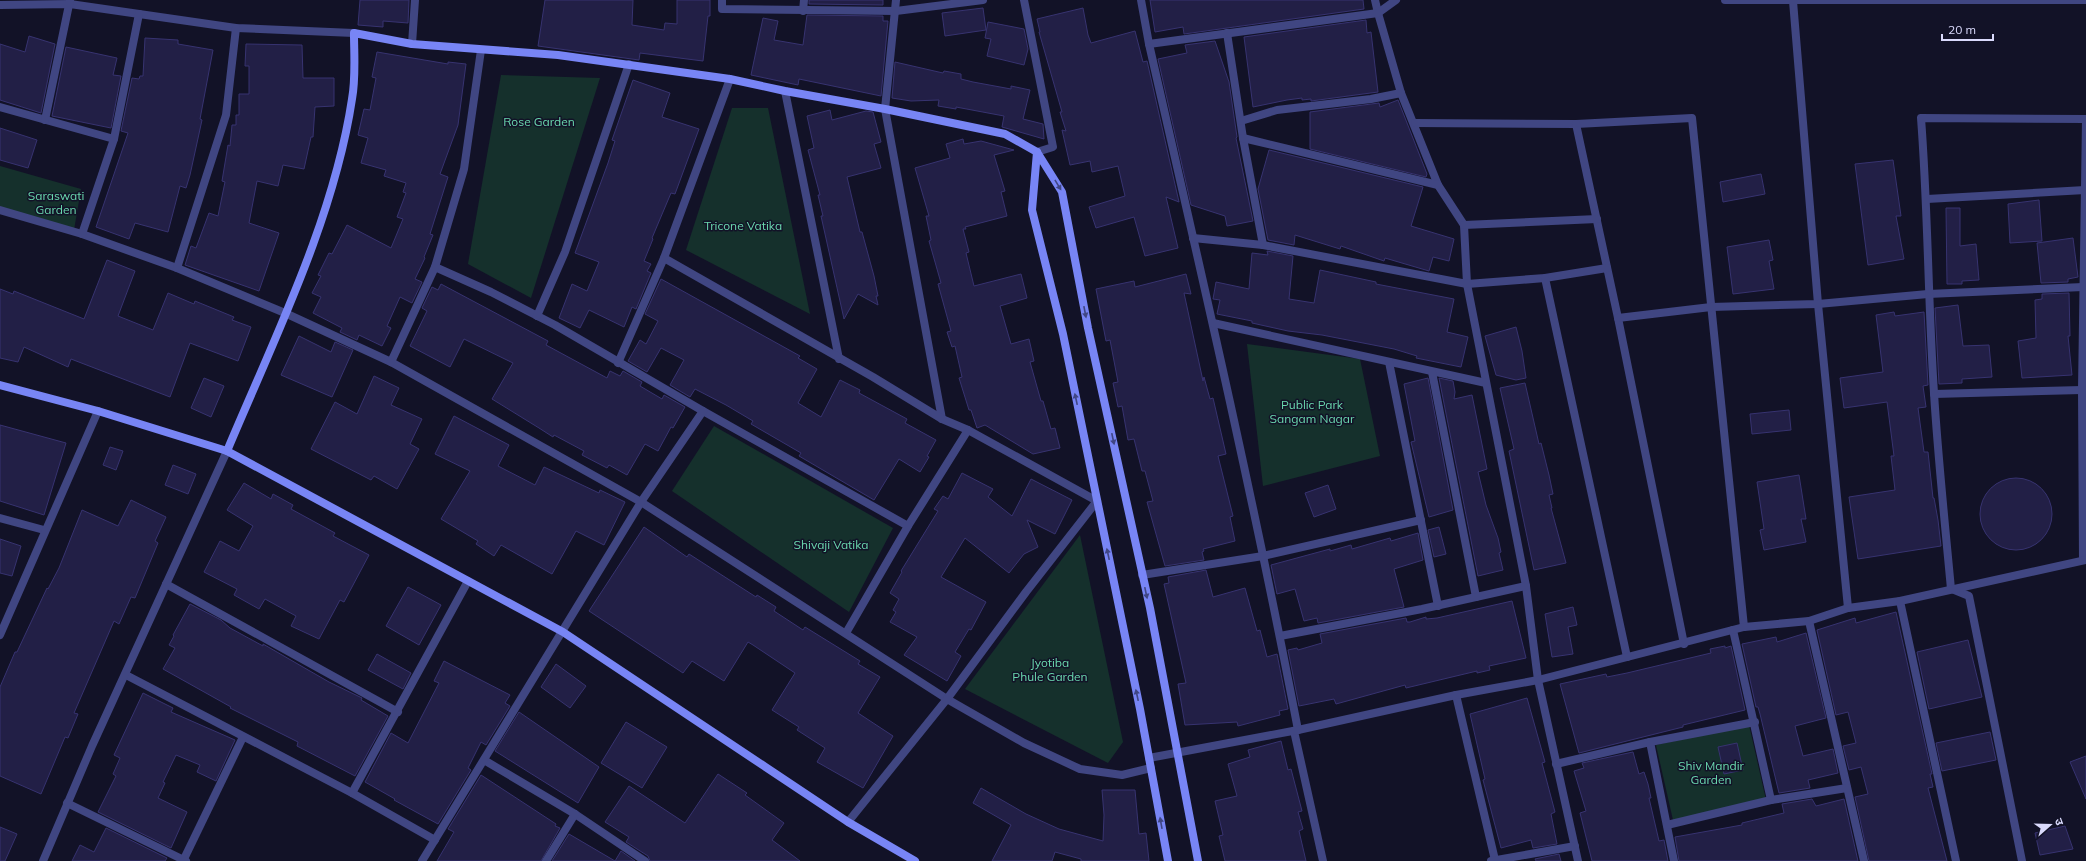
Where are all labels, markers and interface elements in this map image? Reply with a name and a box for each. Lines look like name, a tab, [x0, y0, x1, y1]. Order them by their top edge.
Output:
scale bar	[1942, 16, 1993, 42]
text: 20 m	[1948, 22, 1976, 37]
park label: Rose Garden	[503, 114, 575, 129]
one-way arrow	[1054, 179, 1061, 191]
park label: Saraswati Garden	[28, 188, 84, 217]
park label: Tricone Vatika	[704, 218, 782, 233]
one-way arrow	[1083, 306, 1089, 318]
one-way arrow	[1073, 393, 1079, 405]
park label: Public Park Sangam Nagar	[1270, 397, 1355, 426]
one-way arrow	[1110, 433, 1116, 445]
park label: Shivaji Vatika	[794, 537, 868, 552]
one-way arrow	[1104, 548, 1110, 560]
one-way arrow	[1144, 587, 1150, 599]
park label: Jyotiba Phule Garden	[1012, 655, 1088, 684]
one-way arrow	[1134, 689, 1140, 701]
park label: Shiv Mandir Garden	[1678, 758, 1745, 787]
north arrow	[2030, 805, 2070, 845]
text: उ	[2052, 816, 2067, 828]
one-way arrow	[1158, 817, 1164, 829]

